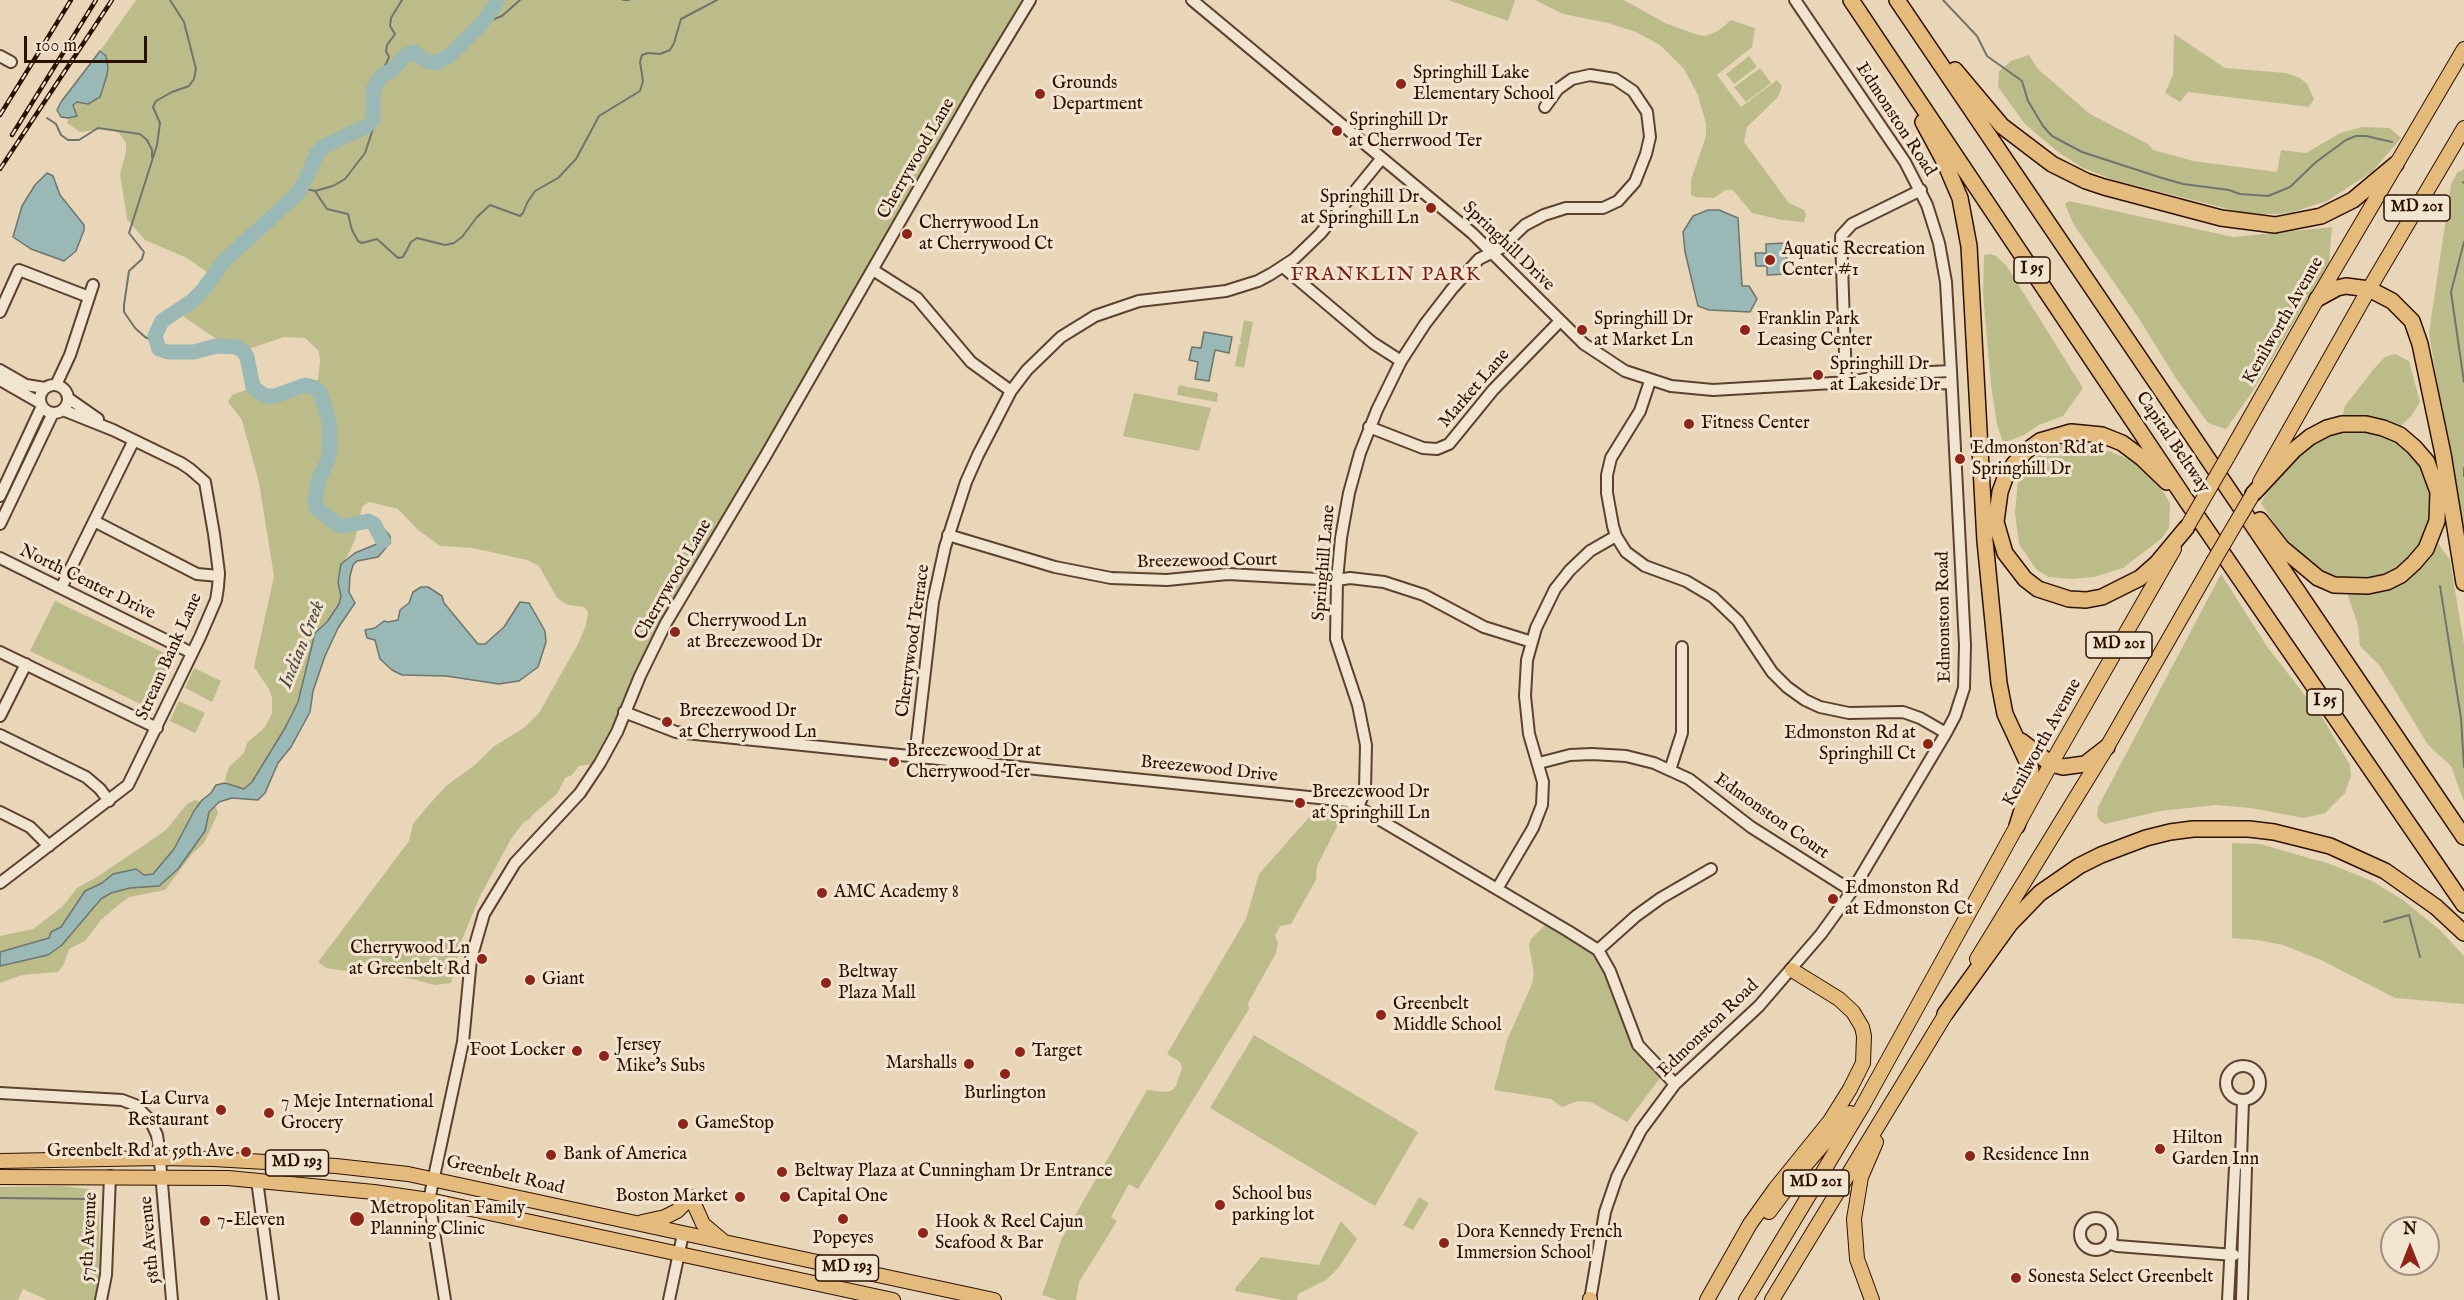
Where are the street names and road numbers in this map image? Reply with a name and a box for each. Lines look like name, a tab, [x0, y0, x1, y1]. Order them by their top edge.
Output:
street label: Edmonston Road	[1850, 59, 1940, 181]
street label: Cherrywood Lane	[874, 95, 960, 223]
road number: MD 201	[2384, 195, 2450, 221]
street label: Springhill Drive	[1457, 198, 1559, 296]
street label: Kenilworth Avenue	[2239, 254, 2329, 388]
road number: I 95	[2014, 257, 2050, 283]
street label: Market Lane	[1435, 345, 1515, 433]
street label: Capital Beltway	[2130, 388, 2214, 498]
street label: Springhill Lane	[1309, 504, 1341, 622]
street label: Cherrywood Lane	[631, 516, 717, 644]
street label: North Center Drive	[15, 541, 159, 625]
street label: Breezewood Court	[1136, 550, 1278, 574]
street label: Edmonston Road	[1933, 551, 1957, 683]
street label: Cherrywood Terrace	[893, 563, 935, 719]
street label: Stream Bank Lane	[132, 590, 208, 724]
road number: MD 201	[2086, 632, 2152, 658]
street label: Kenilworth Avenue	[1999, 675, 2087, 811]
road number: I 95	[2307, 689, 2343, 715]
street label: Breezewood Drive	[1139, 752, 1279, 788]
street label: Edmonston Court	[1709, 769, 1833, 865]
street label: Edmonston Road	[1654, 976, 1764, 1082]
road number: MD 193	[266, 1150, 328, 1176]
street label: Greenbelt Road	[444, 1152, 566, 1200]
road number: MD 201	[1783, 1170, 1849, 1196]
street label: 57th Avenue	[77, 1192, 103, 1282]
street label: 58th Avenue	[136, 1195, 166, 1285]
road number: MD 193	[816, 1255, 878, 1281]

